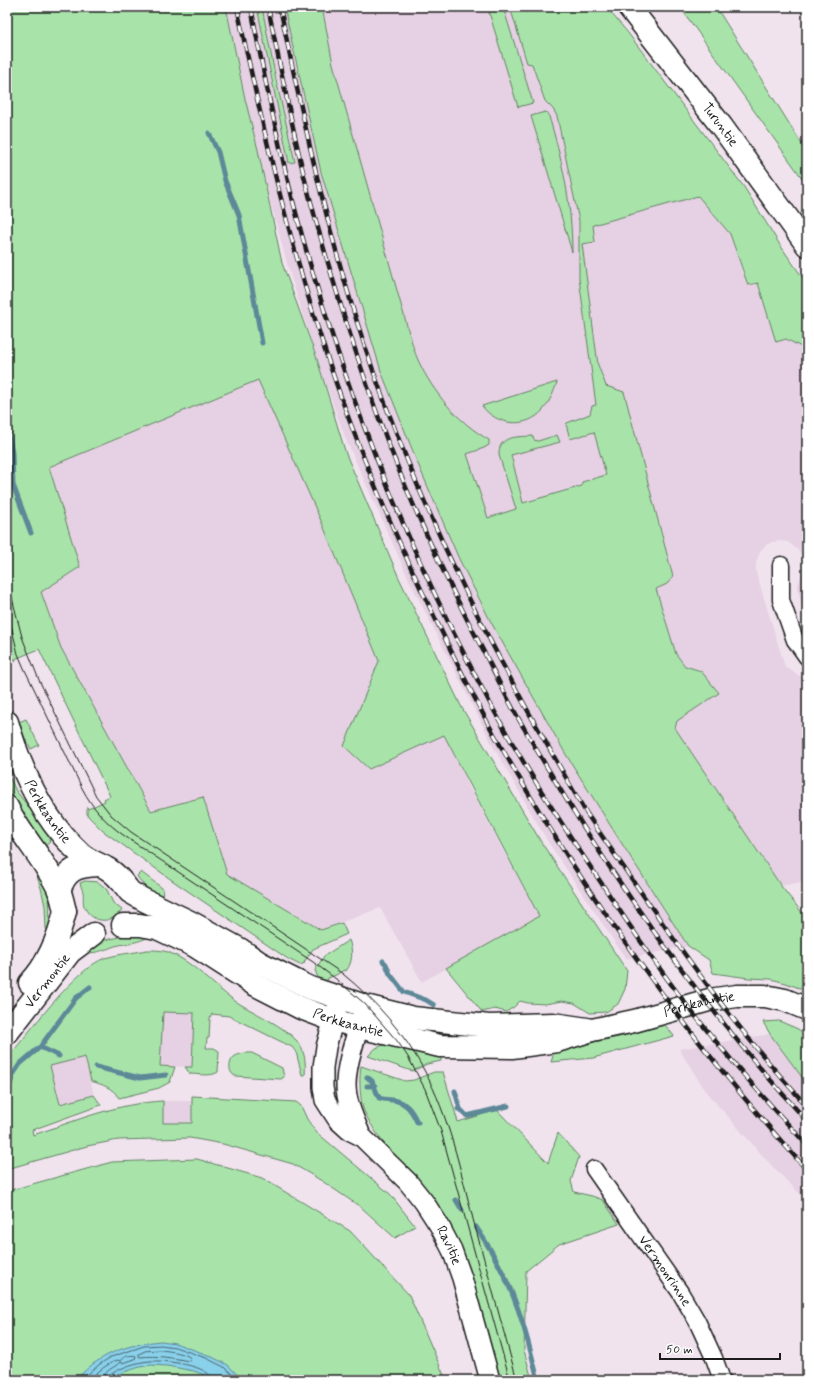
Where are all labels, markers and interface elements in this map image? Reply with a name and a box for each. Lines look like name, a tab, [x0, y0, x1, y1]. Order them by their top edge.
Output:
street label: Turuntie	[698, 99, 742, 150]
street label: Perkkaantie	[20, 777, 75, 848]
street label: Vermontie	[21, 950, 75, 1012]
street label: Perkkaantie	[661, 987, 736, 1021]
street label: Perkkaantie	[310, 1004, 386, 1041]
street label: Ravitie	[432, 1223, 466, 1267]
street label: Vermonrinne	[634, 1232, 695, 1310]
scale bar	[660, 1335, 780, 1361]
text: 50 m	[666, 1342, 693, 1358]

